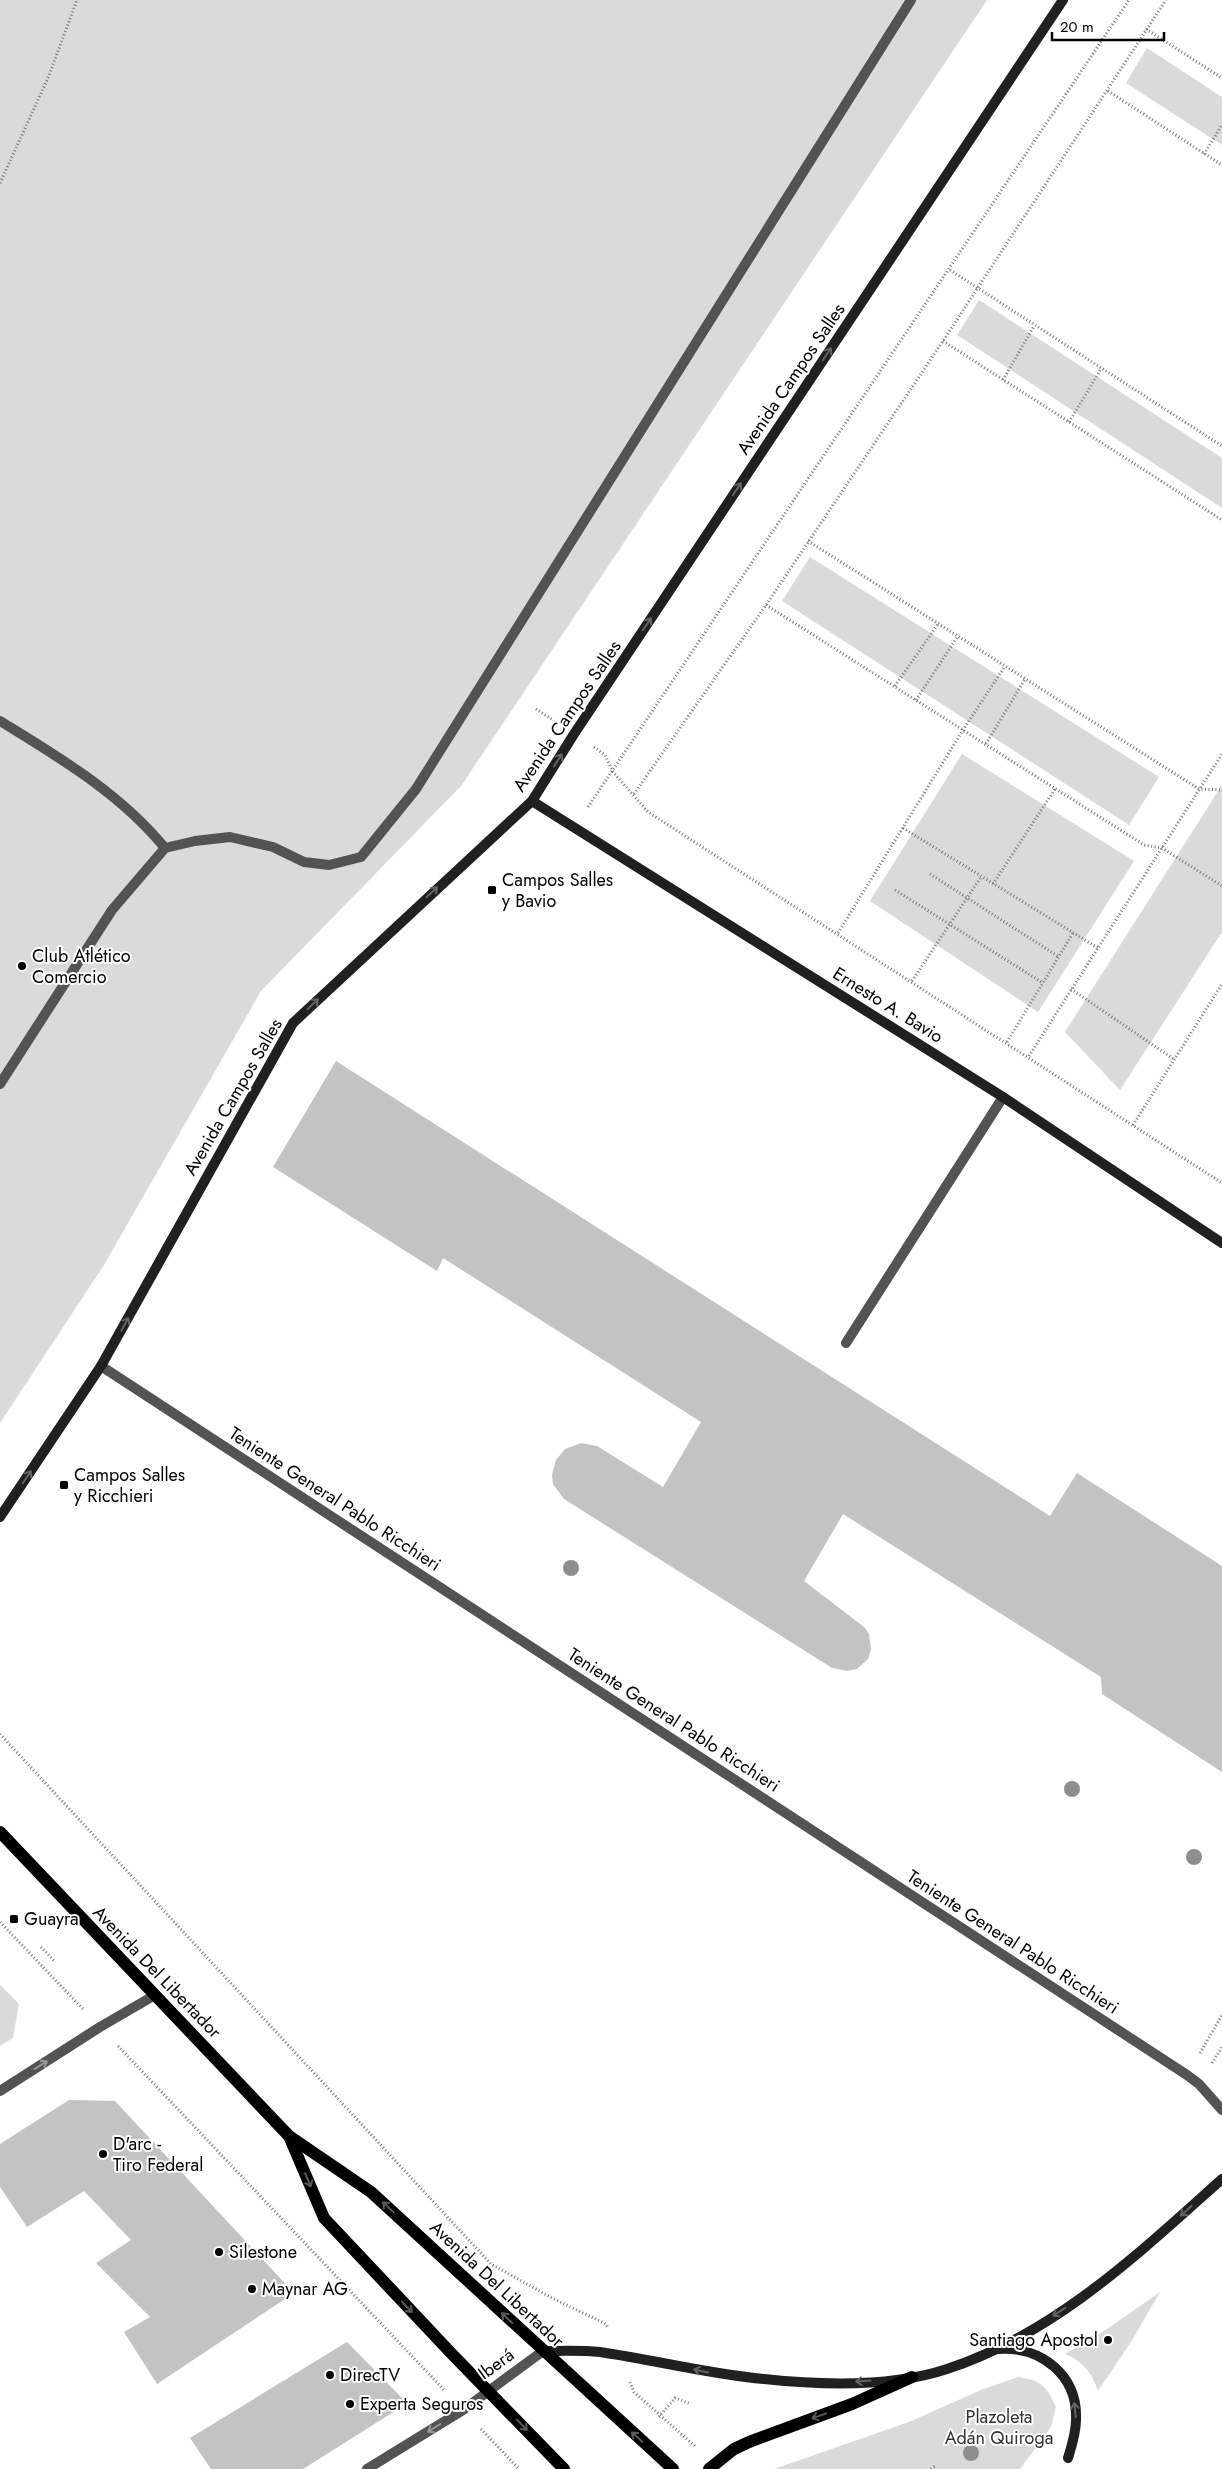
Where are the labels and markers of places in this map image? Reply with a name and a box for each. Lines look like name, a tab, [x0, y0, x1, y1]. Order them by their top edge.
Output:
place label: Campos Salles y Bavio	[502, 867, 613, 914]
marker: Campos Salles y Bavio	[486, 884, 498, 896]
place label: Club Atlético Comercio	[32, 943, 131, 990]
marker: Club Atlético Comercio	[16, 960, 28, 972]
place label: Campos Salles y Ricchieri	[74, 1462, 185, 1509]
marker: Campos Salles y Ricchieri	[58, 1479, 70, 1491]
place label: Guayra	[24, 1906, 79, 1932]
marker: Guayra	[8, 1913, 20, 1925]
place label: D'arc - Tiro Federal	[113, 2131, 203, 2178]
marker: D'arc - Tiro Federal	[97, 2148, 109, 2160]
place label: Silestone	[229, 2239, 297, 2265]
marker: Silestone	[213, 2246, 225, 2258]
place label: Maynar AG	[262, 2276, 348, 2302]
marker: Maynar AG	[246, 2283, 258, 2295]
place label: Santiago Apostol	[969, 2327, 1098, 2353]
marker: Santiago Apostol	[1102, 2334, 1114, 2346]
place label: DirecTV	[340, 2362, 400, 2388]
marker: DirecTV	[324, 2369, 336, 2381]
place label: Experta Seguros	[360, 2391, 483, 2417]
marker: Experta Seguros	[344, 2398, 356, 2410]

